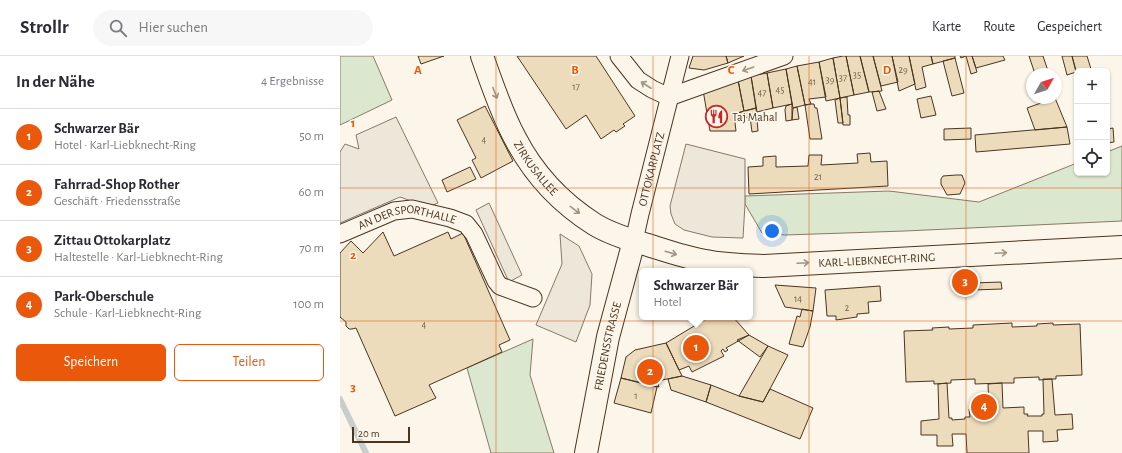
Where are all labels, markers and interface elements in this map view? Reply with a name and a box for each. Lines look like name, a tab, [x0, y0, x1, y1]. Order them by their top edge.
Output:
search box	[93, 10, 373, 46]
icon: search	[107, 17, 129, 39]
text: Strollr	[20, 18, 69, 37]
text: Hier suchen	[139, 20, 208, 35]
text: Karte	[932, 20, 961, 34]
text: Route	[983, 20, 1015, 34]
text: Gespeichert	[1037, 20, 1102, 34]
text: A	[414, 64, 422, 77]
text: B	[571, 64, 579, 77]
text: C	[728, 64, 735, 77]
text: D	[883, 64, 892, 77]
house number: 29	[898, 65, 908, 75]
one-way arrow	[741, 66, 754, 73]
north arrow	[1026, 68, 1062, 104]
map controls	[1074, 68, 1110, 176]
button: +	[1074, 68, 1110, 104]
house number: 35	[853, 70, 861, 80]
text: In der Nähe	[16, 73, 95, 90]
house number: 37	[839, 73, 847, 83]
text: 4 Ergebnisse	[261, 75, 324, 88]
house number: 39	[826, 75, 835, 85]
house number: 41	[808, 77, 816, 87]
one-way arrow	[641, 81, 652, 89]
house number: 17	[572, 82, 580, 92]
house number: 45	[776, 85, 785, 95]
one-way arrow	[492, 86, 500, 98]
house number: 47	[758, 88, 766, 98]
restaurant icon: Taj Mahal	[703, 104, 729, 130]
button: −	[1074, 104, 1110, 140]
place label: Taj Mahal	[732, 111, 777, 124]
text: 1	[351, 117, 355, 130]
text: Schwarzer Bär	[54, 121, 139, 136]
text: 1	[27, 130, 31, 143]
text: 50 m	[299, 130, 324, 143]
street label: OTTOKARPLATZ	[636, 131, 667, 207]
house number: 4	[482, 135, 487, 145]
text: Hotel · Karl-Liebknecht-Ring	[54, 139, 196, 152]
street label: ZIRKUSALLEE	[512, 139, 560, 198]
button: locate	[1074, 140, 1110, 176]
house number: 21	[814, 172, 822, 182]
text: Fahrrad-Shop Rother	[54, 177, 180, 192]
text: 2	[26, 186, 32, 199]
text: 60 m	[298, 186, 324, 199]
text: Geschäft · Friedensstraße	[54, 195, 180, 208]
street label: AN DER SPORTHALLE	[356, 203, 458, 232]
one-way arrow	[569, 206, 580, 215]
your location	[762, 221, 782, 241]
text: Zittau Ottokarplatz	[54, 233, 171, 248]
text: 3	[26, 242, 32, 255]
text: 70 m	[299, 242, 324, 255]
text: 2	[350, 249, 356, 262]
one-way arrow	[994, 249, 1007, 256]
one-way arrow	[665, 250, 678, 257]
text: Haltestelle · Karl-Liebknecht-Ring	[54, 251, 223, 264]
street label: KARL-LIEBKNECHT-RING	[818, 251, 935, 269]
one-way arrow	[796, 260, 809, 267]
pin: 3	[952, 267, 978, 297]
popup	[639, 268, 753, 320]
text: Schwarzer Bär	[653, 278, 739, 293]
text: Park-Oberschule	[54, 289, 154, 304]
house number: 14	[794, 294, 802, 304]
text: Hotel	[653, 296, 682, 309]
text: 4	[26, 298, 32, 311]
text: 100 m	[293, 298, 324, 311]
street label: FRIEDENSSTRASSE	[592, 300, 623, 391]
house number: 2	[845, 303, 850, 313]
text: Schule · Karl-Liebknecht-Ring	[54, 307, 201, 320]
house number: 4	[422, 320, 427, 330]
pin: 1	[683, 333, 709, 363]
button: Speichern	[16, 344, 166, 381]
button: Teilen	[174, 344, 324, 381]
pin: 2	[637, 357, 663, 387]
text: 3	[350, 381, 356, 394]
house number: 1	[634, 391, 638, 401]
pin: 4	[971, 392, 997, 422]
scale bar	[352, 425, 410, 444]
text: 20 m	[358, 428, 379, 439]

